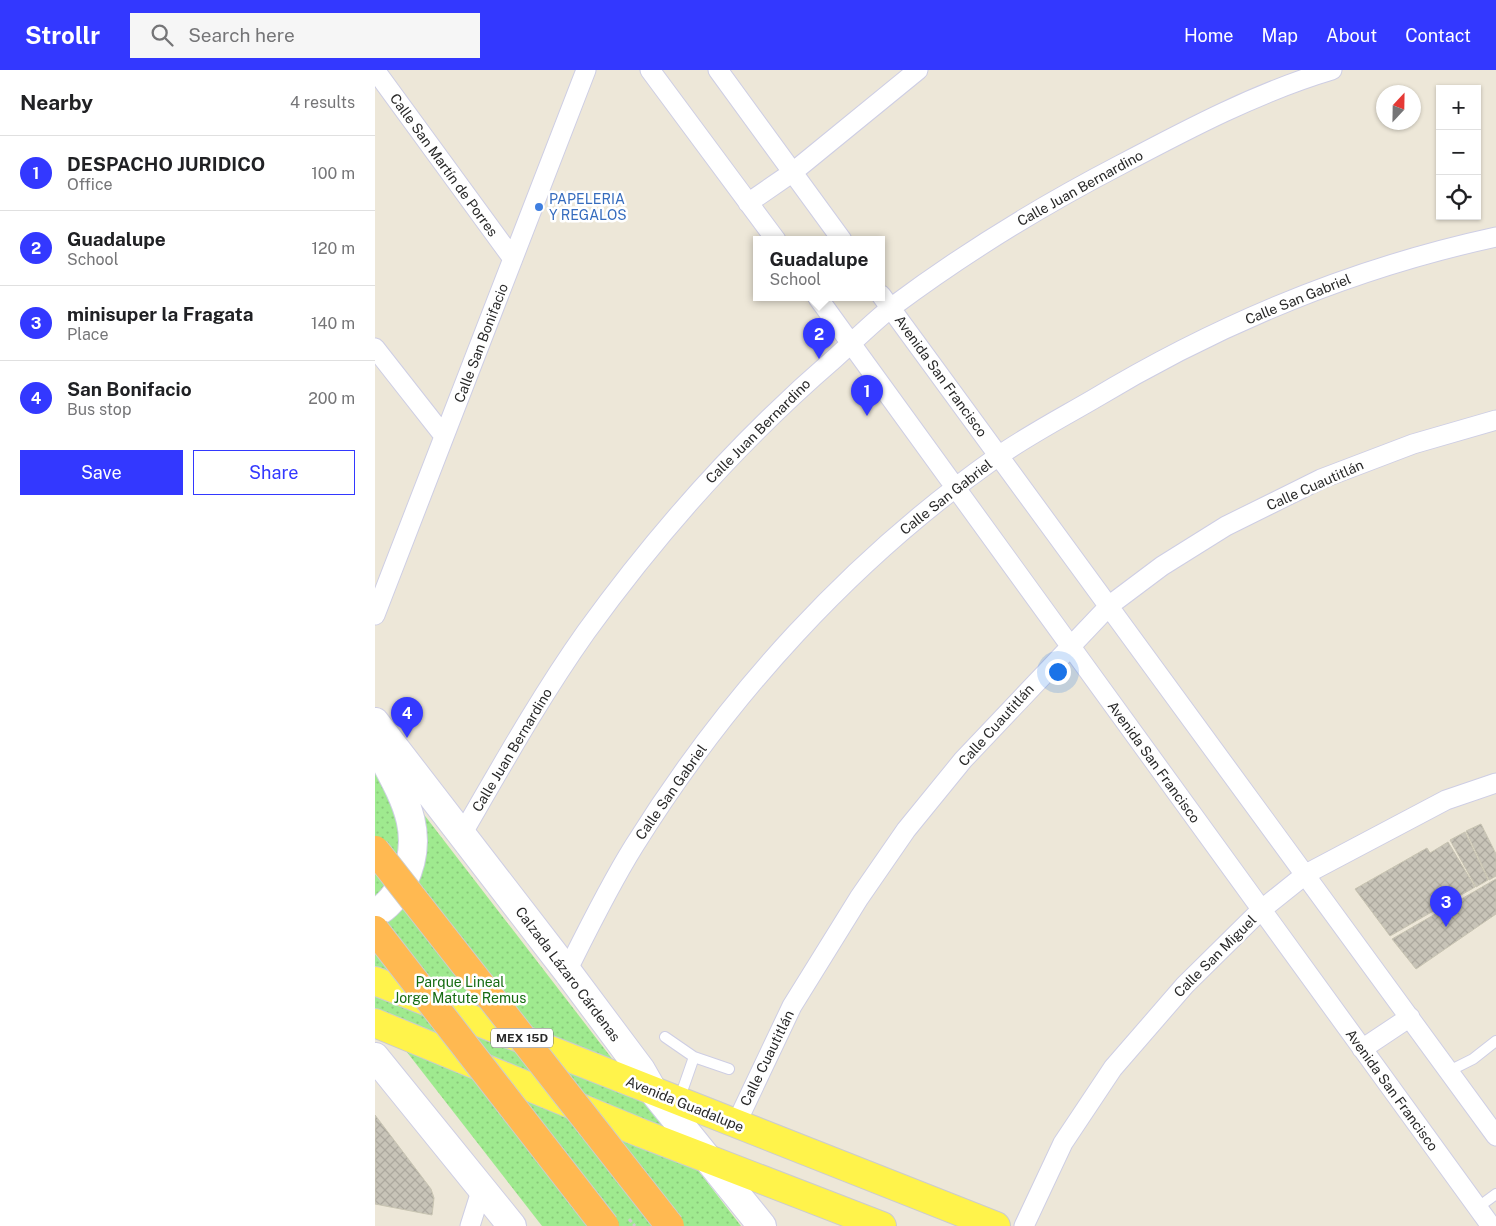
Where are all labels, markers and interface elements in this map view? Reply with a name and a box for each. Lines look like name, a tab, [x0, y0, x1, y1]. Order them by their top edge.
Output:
search box	[130, 13, 480, 58]
text: Strollr	[25, 21, 100, 49]
icon: search	[148, 21, 176, 49]
text: Search here	[188, 24, 295, 46]
text: Home	[1184, 25, 1234, 46]
text: Map	[1262, 25, 1298, 46]
text: About	[1326, 25, 1377, 46]
text: Contact	[1405, 25, 1471, 46]
north arrow	[1376, 85, 1421, 130]
map controls	[1436, 85, 1481, 220]
button: +	[1436, 85, 1481, 130]
text: Nearby	[20, 90, 93, 115]
street label: Calle San Martín de Porres	[387, 90, 501, 240]
text: 4 results	[290, 93, 355, 112]
button: −	[1436, 130, 1481, 175]
street label: Calle Juan Bernardino	[1014, 147, 1146, 229]
text: DESPACHO JURIDICO	[67, 153, 265, 175]
text: 1	[33, 164, 39, 183]
text: 100 m	[311, 164, 355, 183]
text: Office	[67, 175, 113, 194]
button: locate	[1436, 175, 1481, 220]
place label: PAPELERIA Y REGALOS	[549, 191, 627, 223]
marker: PAPELERIA Y REGALOS	[533, 201, 545, 213]
text: Guadalupe	[67, 228, 166, 250]
popup	[753, 236, 885, 301]
text: 2	[31, 239, 41, 258]
text: 120 m	[311, 239, 355, 258]
text: Guadalupe	[770, 248, 868, 270]
text: School	[67, 250, 118, 269]
text: School	[770, 270, 821, 289]
street label: Calle San Gabriel	[1243, 271, 1353, 327]
street label: Calle San Bonifacio	[451, 281, 511, 405]
text: minisuper la Fragata	[67, 303, 253, 325]
street label: Avenida San Francisco	[891, 312, 991, 440]
text: 3	[31, 314, 41, 333]
text: 140 m	[311, 314, 355, 333]
pin: 2	[803, 318, 835, 359]
text: Place	[67, 325, 109, 344]
street label: Calle Juan Bernardino	[702, 375, 814, 487]
pin: 1	[851, 375, 883, 416]
text: San Bonifacio	[67, 378, 192, 400]
text: 4	[31, 389, 41, 408]
text: 200 m	[308, 389, 355, 408]
text: Bus stop	[67, 400, 131, 419]
button: Save	[20, 450, 183, 495]
button: Share	[193, 450, 355, 495]
street label: Calle San Gabriel	[897, 456, 995, 538]
street label: Calle Cuautitlán	[1264, 456, 1366, 514]
your location	[1045, 659, 1071, 685]
street label: Calle Cuautitlán	[955, 681, 1037, 769]
street label: Calle Juan Bernardino	[469, 685, 555, 815]
pin: 4	[391, 697, 423, 738]
street label: Avenida San Francisco	[1104, 698, 1204, 826]
street label: Calle San Gabriel	[632, 741, 710, 843]
pin: 3	[1430, 886, 1462, 927]
street label: Calzada Lázaro Cárdenas	[512, 904, 624, 1044]
street label: Calle San Miguel	[1171, 912, 1259, 1000]
park label: Parque Lineal Jorge Matute Remus	[394, 974, 526, 1006]
street label: Calle Cuautitlán	[737, 1008, 797, 1108]
street label: Avenida San Francisco	[1342, 1026, 1442, 1154]
road number: MEX 15D	[491, 1028, 553, 1048]
street label: Avenida Guadalupe	[624, 1073, 746, 1135]

